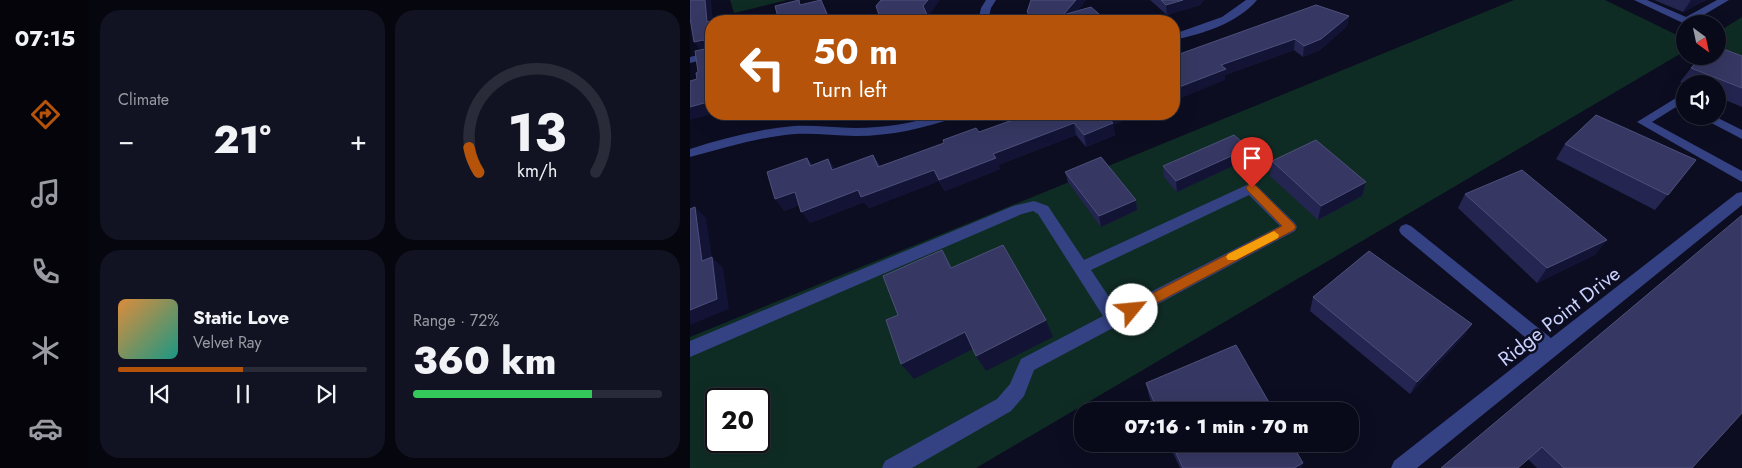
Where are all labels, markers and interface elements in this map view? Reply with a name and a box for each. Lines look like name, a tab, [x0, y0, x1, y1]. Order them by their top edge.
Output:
north arrow	[1676, 15, 1726, 65]
map controls	[1676, 15, 1726, 125]
text: 07:15	[15, 22, 75, 54]
text: 50 m	[813, 27, 898, 77]
icon: left	[730, 35, 795, 100]
text: Turn left	[813, 73, 887, 105]
button: sound	[1676, 75, 1726, 125]
text: Climate	[118, 88, 169, 111]
text: 13	[508, 95, 567, 171]
icon: directions	[28, 97, 63, 132]
text: 21°	[213, 112, 271, 167]
text: −	[118, 120, 135, 161]
text: +	[350, 120, 367, 161]
pin	[1231, 137, 1273, 188]
icon: arrive	[1238, 144, 1266, 172]
text: km/h	[517, 158, 558, 184]
icon: music	[28, 176, 63, 211]
icon: phone	[28, 254, 63, 289]
street label: Ridge Point Drive	[1492, 259, 1626, 373]
position arrow	[1105, 283, 1157, 335]
text: Static Love	[193, 304, 289, 331]
text: Range · 72%	[413, 309, 499, 332]
text: Velvet Ray	[193, 331, 262, 354]
icon: climate	[28, 333, 63, 368]
text: 360 km	[413, 333, 556, 388]
icon: previous	[146, 380, 174, 408]
icon: pause	[229, 380, 257, 408]
icon: next	[312, 380, 340, 408]
speed limit sign: 20	[705, 388, 770, 453]
icon: car	[28, 411, 63, 446]
text: 07:16 · 1 min · 70 m	[1124, 413, 1309, 440]

